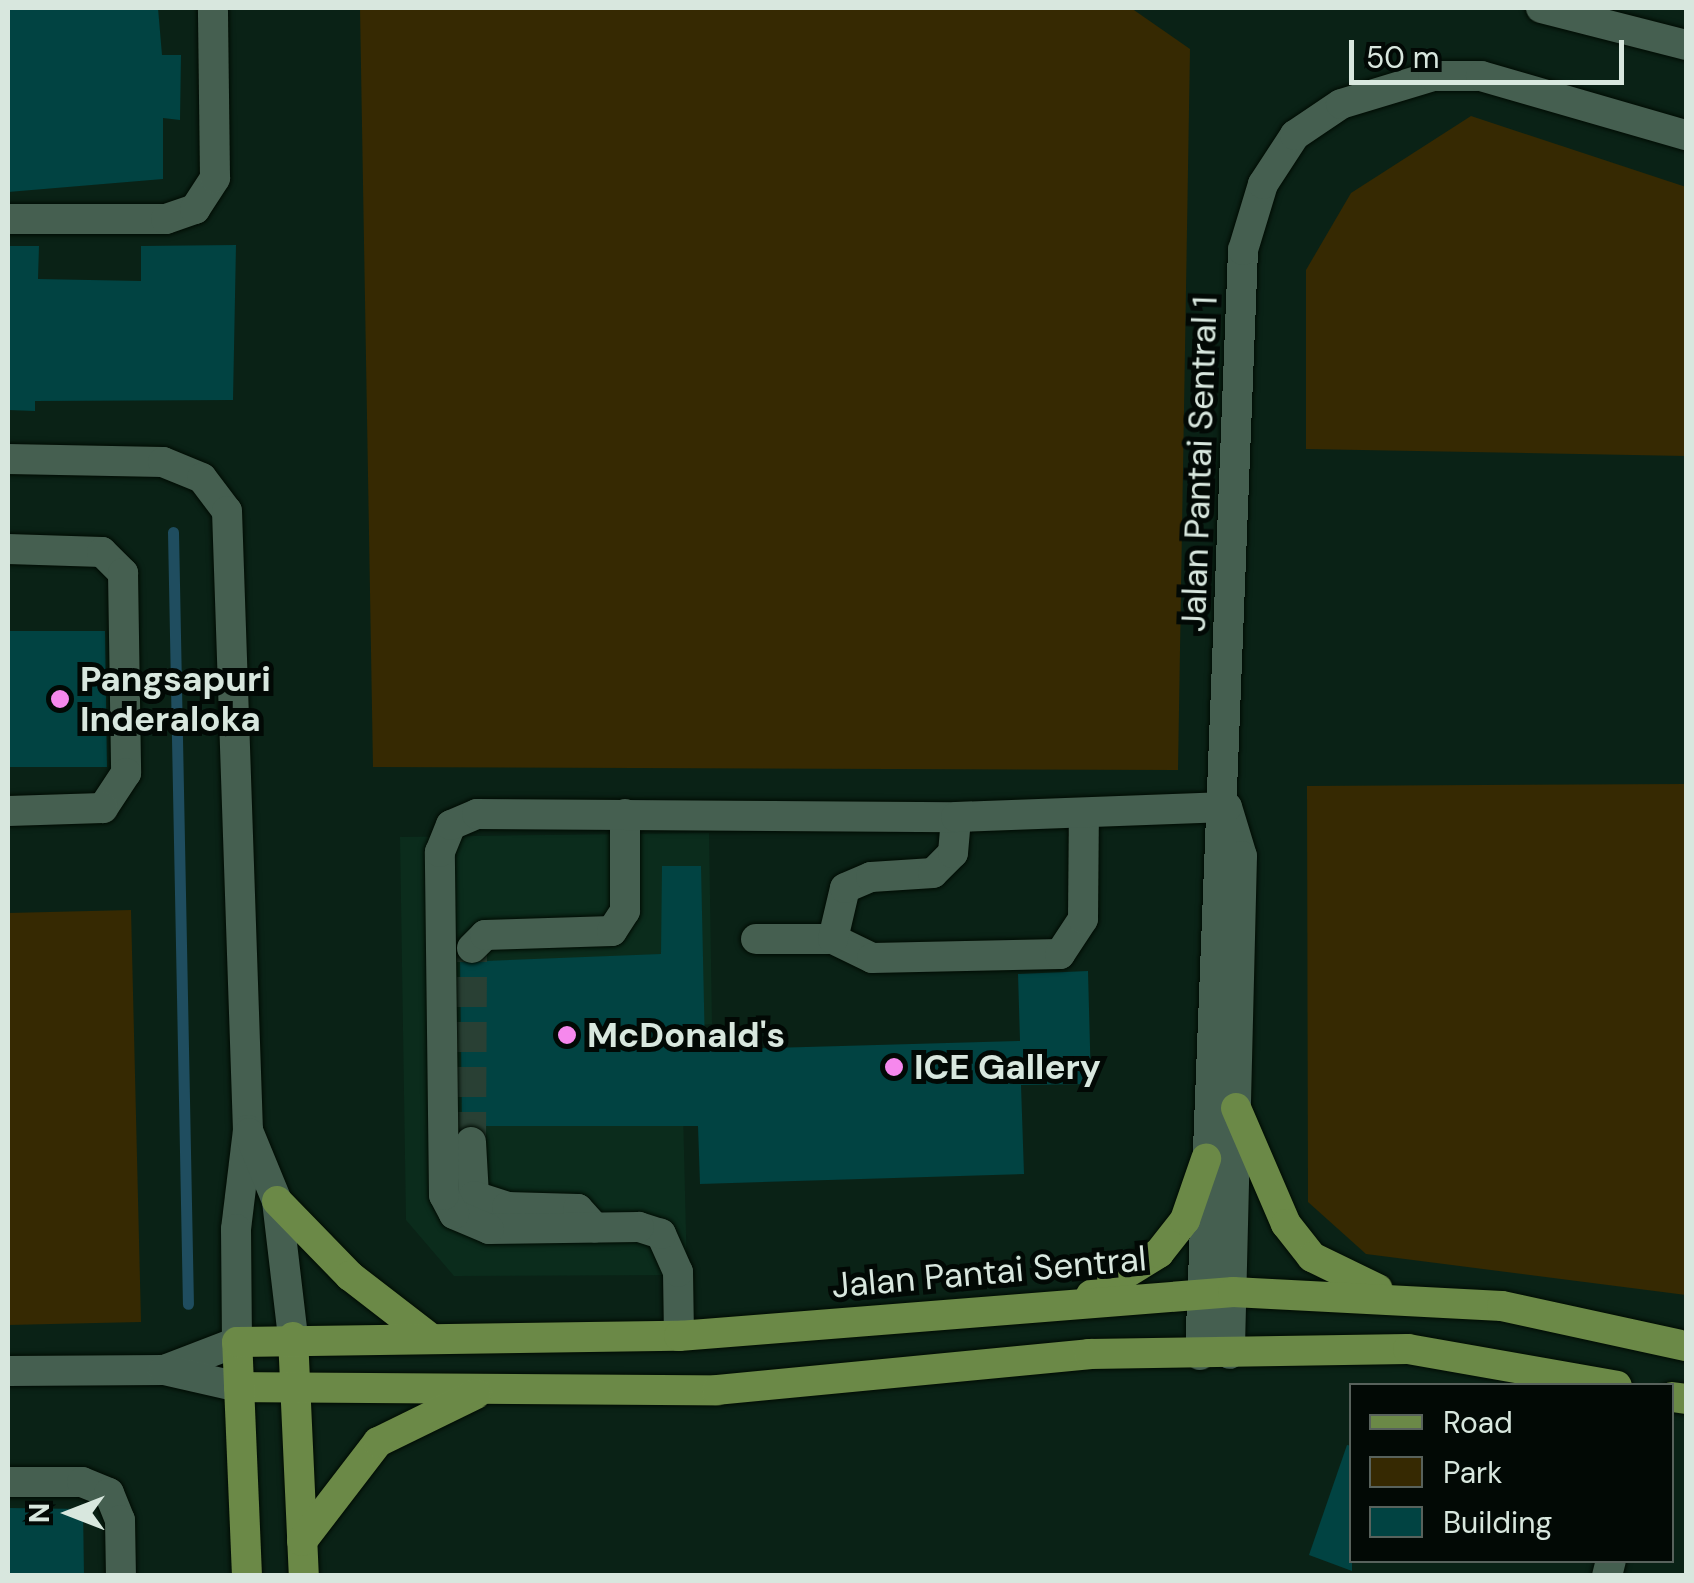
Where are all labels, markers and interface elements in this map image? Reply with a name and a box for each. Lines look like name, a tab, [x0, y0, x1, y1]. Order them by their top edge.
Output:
scale bar	[1354, 20, 1629, 82]
text: 50 m	[1366, 38, 1440, 77]
street label: Jalan Pantai Sentral 1	[1172, 295, 1226, 633]
place label: Pangsapuri Inderaloka	[80, 658, 271, 740]
marker: Pangsapuri Inderaloka	[49, 688, 71, 710]
place label: McDonald's	[587, 1014, 785, 1056]
marker: McDonald's	[556, 1024, 578, 1046]
place label: ICE Gallery	[914, 1046, 1101, 1088]
marker: ICE Gallery	[883, 1056, 905, 1078]
street label: Jalan Pantai Sentral	[830, 1237, 1148, 1307]
legend	[1349, 1383, 1674, 1563]
text: Road	[1443, 1403, 1513, 1442]
text: Park	[1443, 1453, 1502, 1492]
north arrow	[20, 1463, 120, 1563]
text: N	[21, 1503, 58, 1523]
text: Building	[1443, 1503, 1552, 1542]

